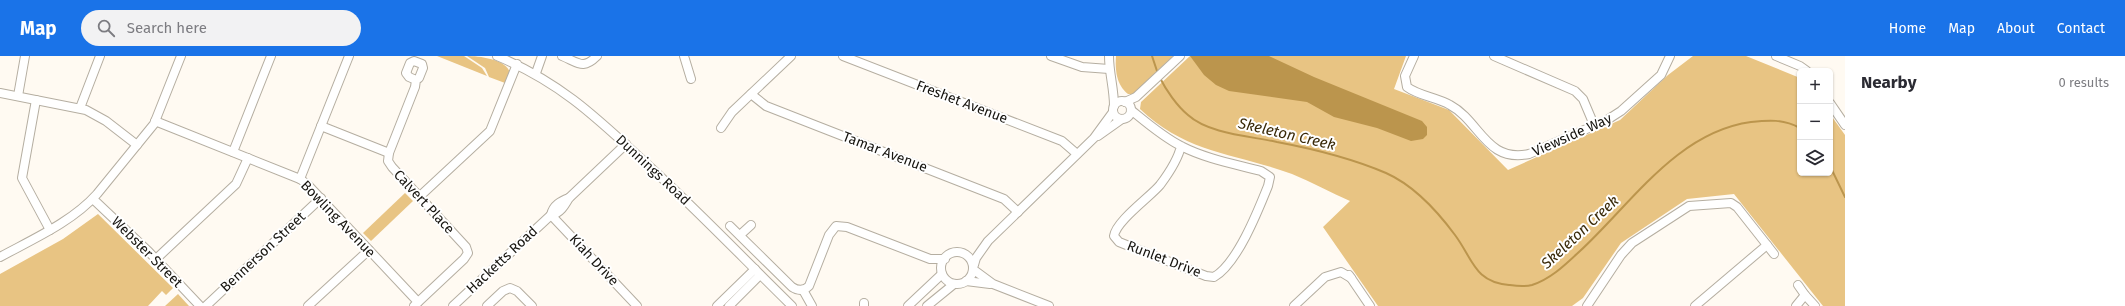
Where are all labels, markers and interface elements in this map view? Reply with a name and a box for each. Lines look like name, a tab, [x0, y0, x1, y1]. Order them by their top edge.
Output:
search box	[81, 10, 361, 46]
text: Map	[20, 17, 57, 40]
icon: search	[95, 17, 117, 39]
text: Search here	[127, 19, 207, 37]
text: Home	[1889, 20, 1926, 37]
text: Map	[1948, 20, 1975, 37]
text: About	[1997, 20, 2035, 37]
text: Contact	[2057, 20, 2105, 37]
map controls	[1797, 68, 1833, 176]
button: +	[1797, 68, 1833, 104]
text: Nearby	[1861, 72, 1916, 93]
text: 0 results	[2058, 75, 2109, 90]
street label: Freshet Avenue	[914, 77, 1010, 127]
button: −	[1797, 104, 1833, 140]
street label: Viewside Way	[1530, 110, 1614, 160]
water label: Skeleton Creek	[1236, 114, 1337, 154]
street label: Tamar Avenue	[840, 128, 930, 176]
street label: Dunnings Road	[612, 131, 694, 209]
button: layers	[1797, 140, 1833, 176]
street label: Calvert Place	[390, 166, 458, 238]
street label: Bowling Avenue	[297, 177, 379, 261]
water label: Skeleton Creek	[1537, 192, 1622, 273]
street label: Bennerson Street	[217, 208, 310, 296]
street label: Webster Street	[108, 213, 187, 292]
street label: Hacketts Road	[463, 223, 541, 297]
street label: Kiah Drive	[566, 231, 622, 289]
street label: Runlet Drive	[1125, 237, 1203, 281]

